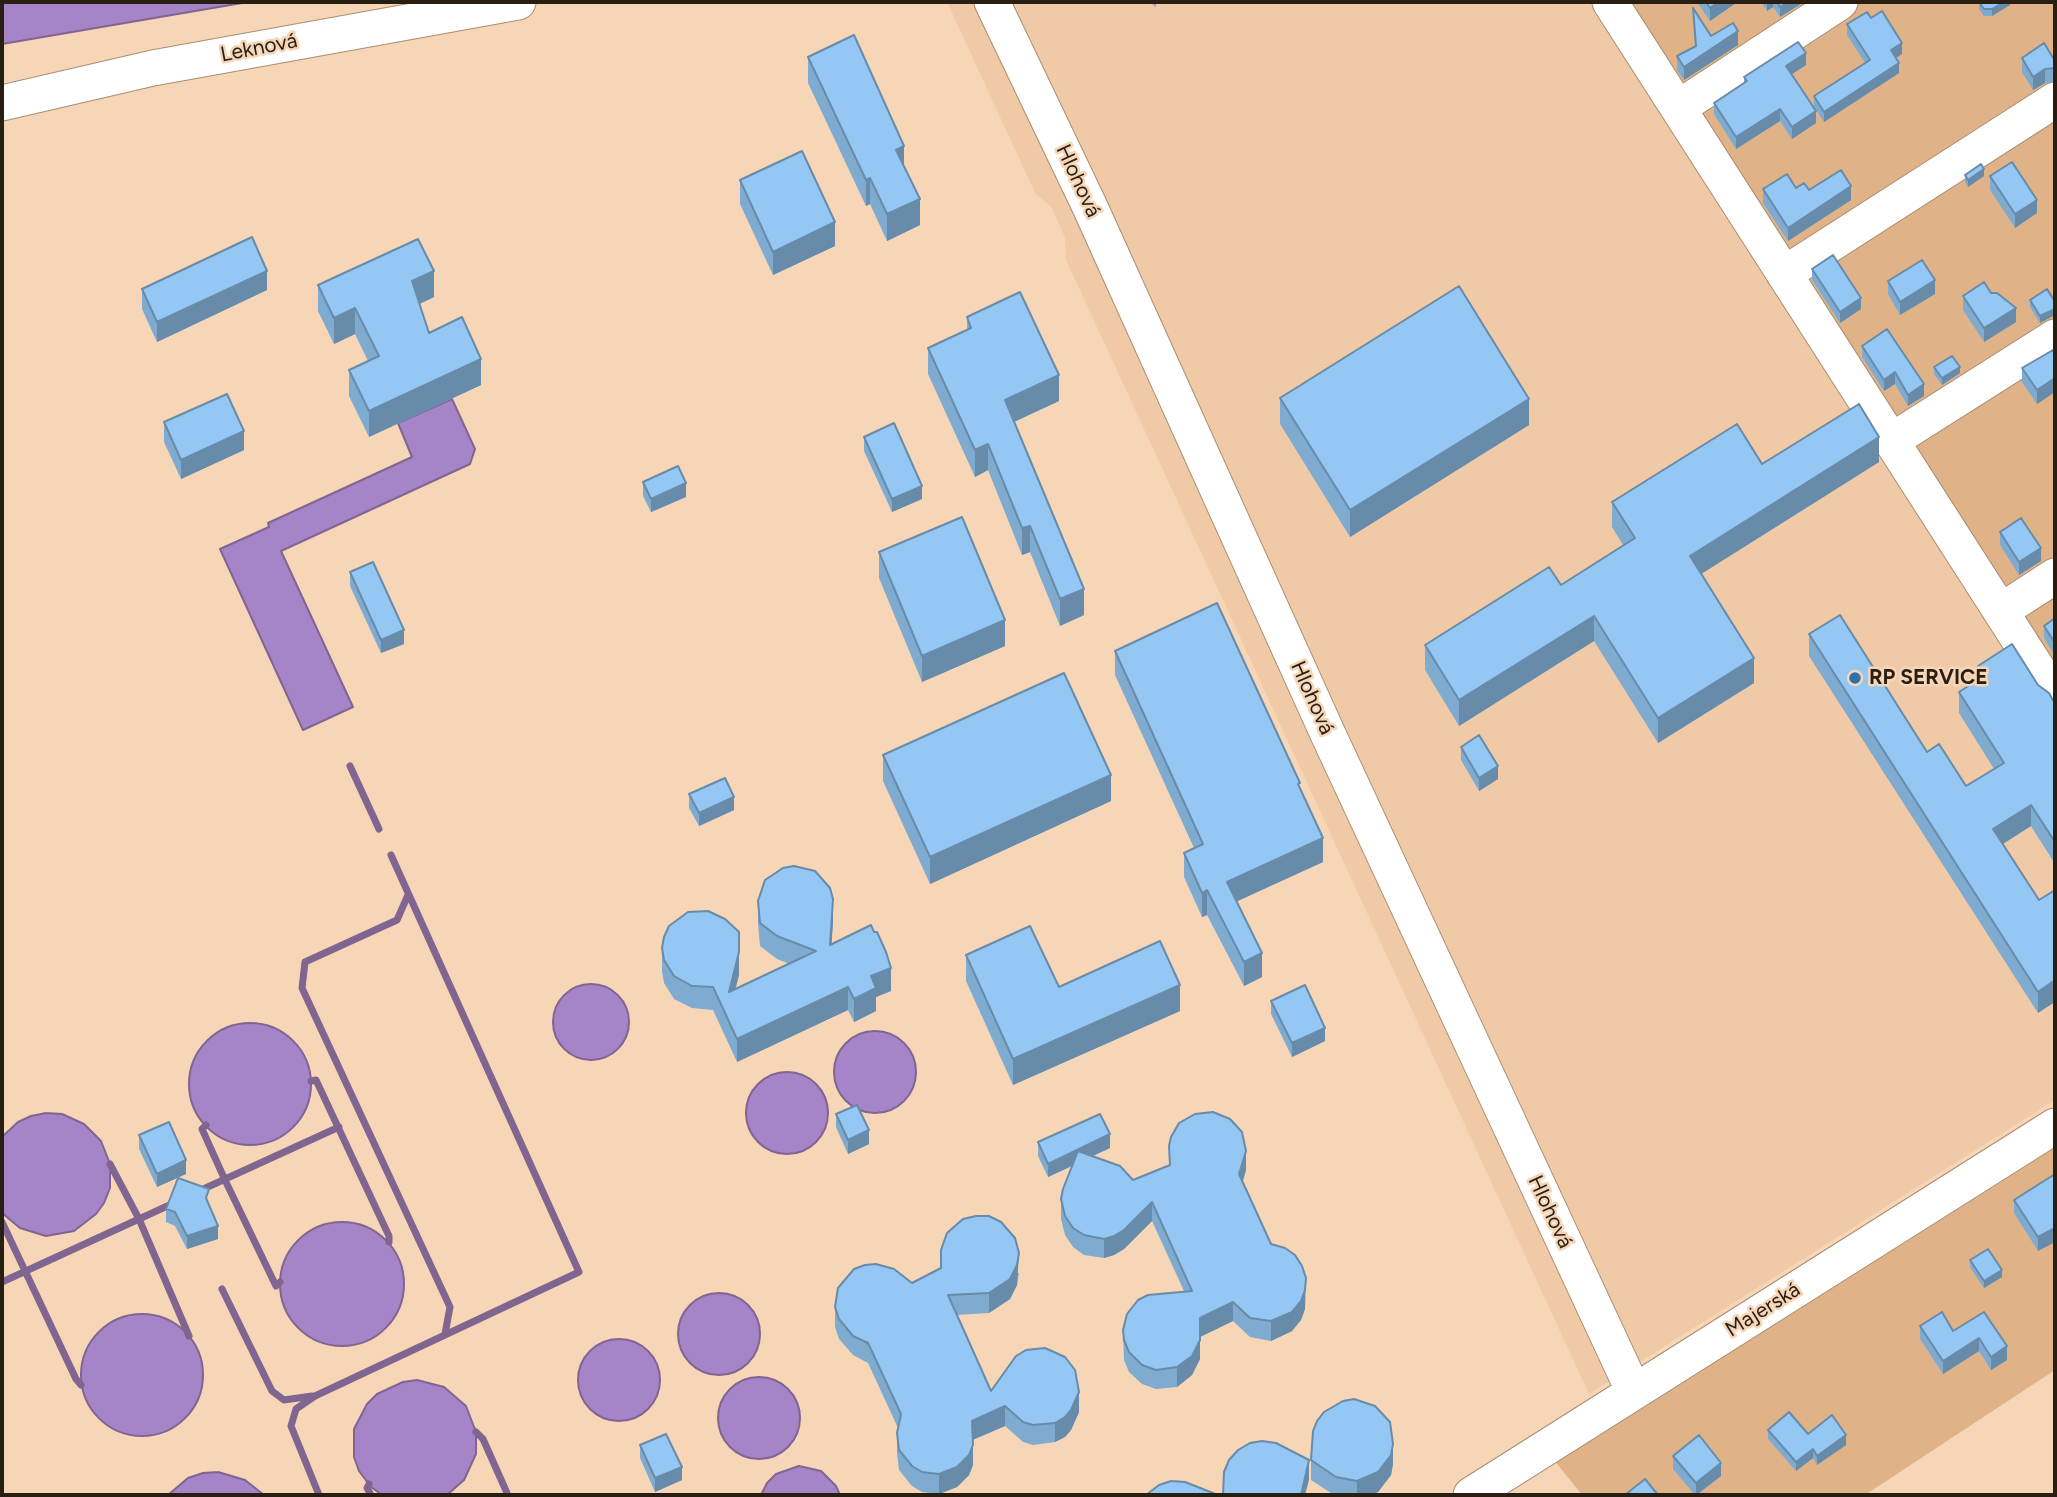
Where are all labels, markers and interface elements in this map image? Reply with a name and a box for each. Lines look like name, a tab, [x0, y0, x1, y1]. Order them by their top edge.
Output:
street label: Leknová	[219, 28, 299, 68]
street label: Hlohová	[1050, 141, 1106, 221]
street label: Hlohová	[1285, 657, 1339, 739]
place label: RP SERVICE	[1869, 665, 1988, 691]
marker: RP SERVICE	[1847, 670, 1863, 686]
street label: Hlohová	[1522, 1172, 1578, 1252]
street label: Majerská	[1721, 1277, 1805, 1343]

